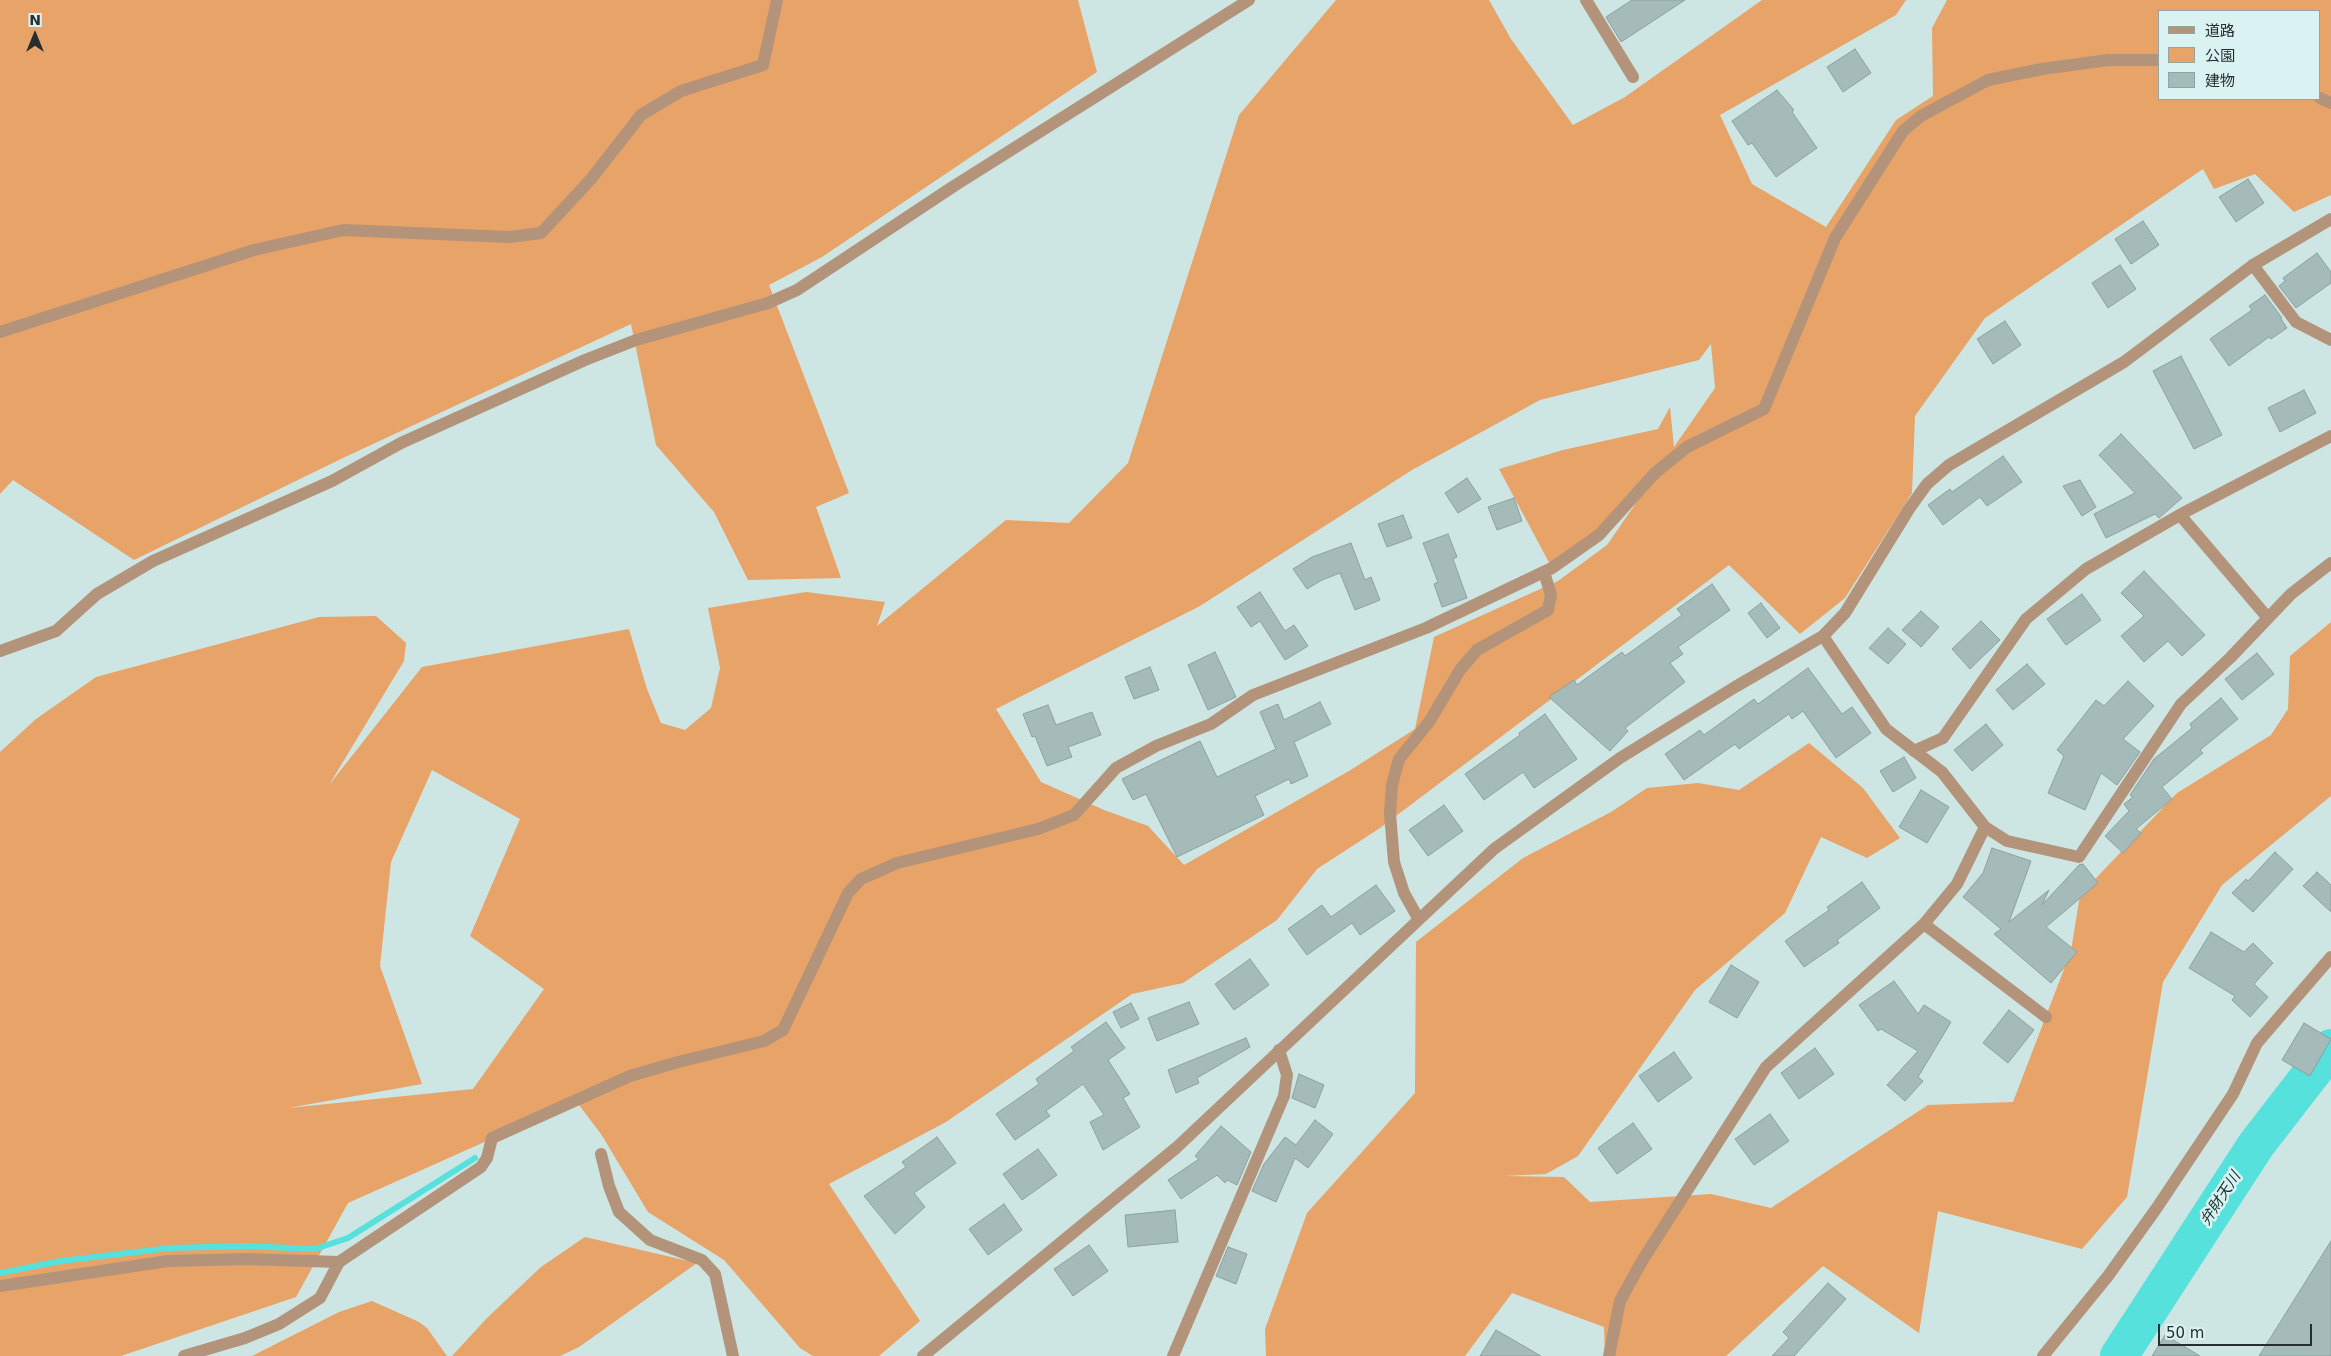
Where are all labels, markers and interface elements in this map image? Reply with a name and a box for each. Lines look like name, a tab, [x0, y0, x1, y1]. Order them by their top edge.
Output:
north arrow	[10, 10, 60, 60]
legend	[2158, 10, 2321, 100]
text: N	[29, 12, 41, 28]
text: 道路	[2205, 22, 2235, 40]
text: 公園	[2205, 47, 2235, 65]
text: 建物	[2205, 72, 2235, 90]
water label: 弁財天川	[2197, 1169, 2245, 1229]
scale bar	[2161, 1314, 2315, 1346]
text: 50 m	[2166, 1324, 2204, 1342]

